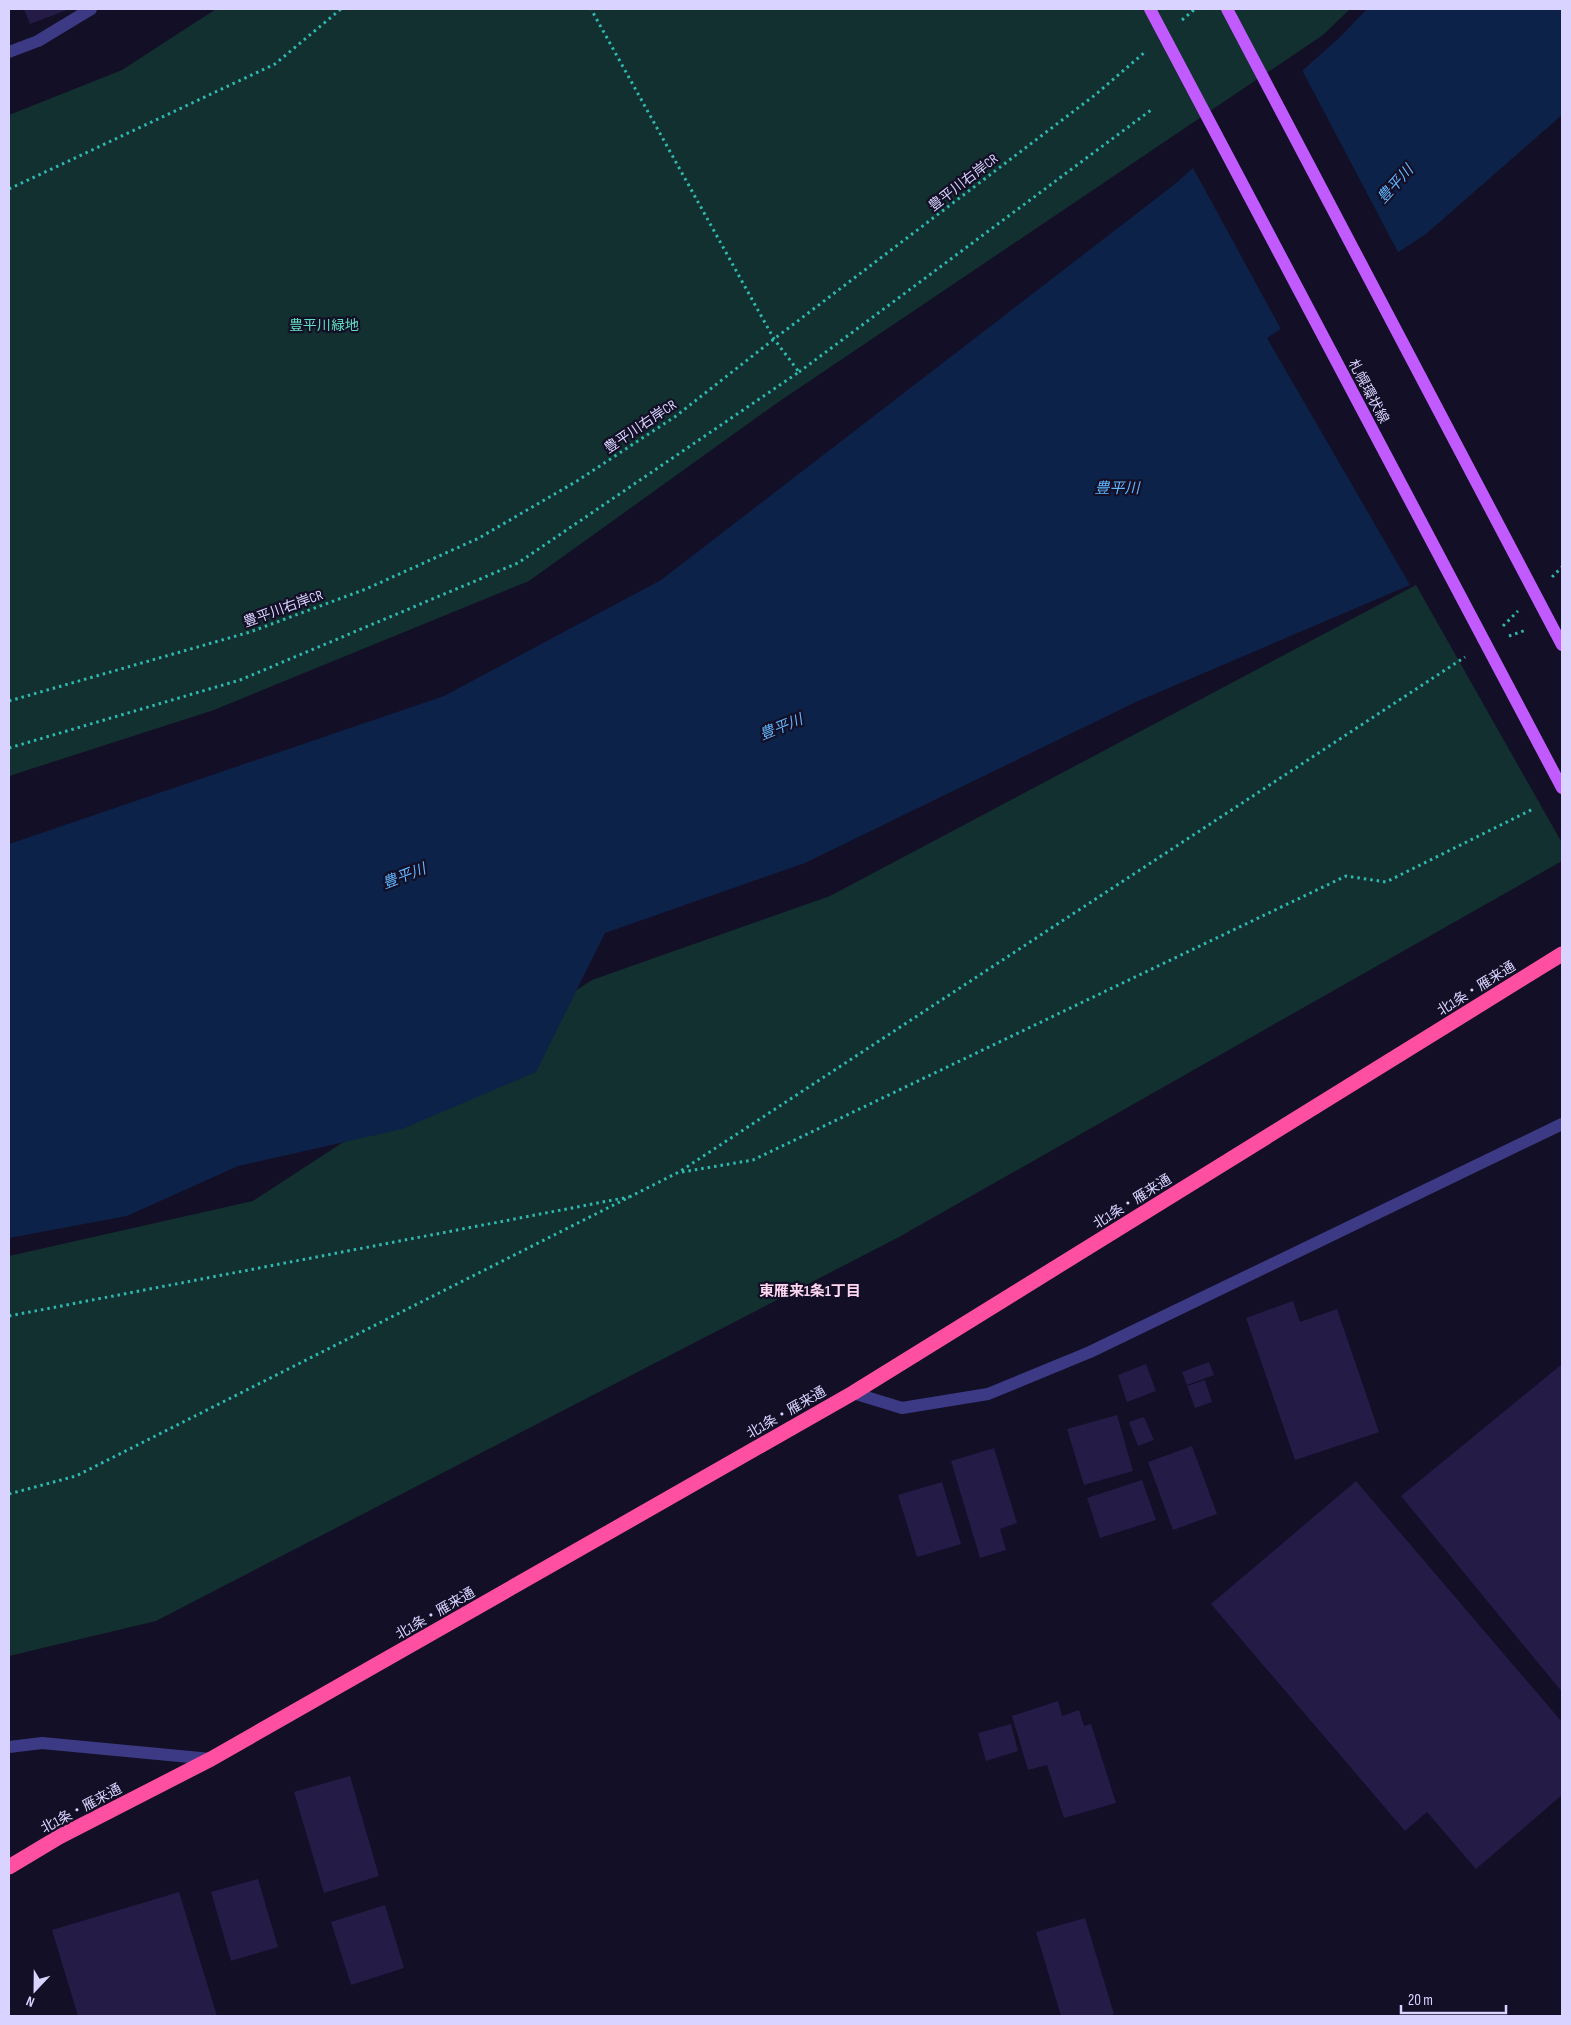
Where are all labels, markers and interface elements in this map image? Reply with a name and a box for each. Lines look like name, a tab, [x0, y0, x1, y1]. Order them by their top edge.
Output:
street label: 豊平川右岸CR	[925, 150, 1002, 215]
water label: 豊平川	[1373, 160, 1419, 207]
park label: 豊平川緑地	[289, 317, 359, 334]
street label: 札幌環状線	[1345, 356, 1392, 426]
street label: 豊平川右岸CR	[601, 396, 680, 457]
water label: 豊平川	[1094, 479, 1141, 498]
street label: 豊平川右岸CR	[241, 586, 326, 631]
water label: 豊平川	[757, 709, 807, 745]
water label: 豊平川	[380, 859, 430, 893]
street label: 北1条・雁来通	[1434, 958, 1518, 1019]
street label: 北1条・雁来通	[1090, 1171, 1174, 1232]
district label: 東雁来1条1丁目	[759, 1282, 861, 1301]
street label: 北1条・雁来通	[744, 1383, 829, 1442]
street label: 北1条・雁来通	[393, 1584, 478, 1643]
street label: 北1条・雁来通	[38, 1780, 124, 1837]
north arrow	[10, 1965, 60, 2015]
scale bar	[1401, 1982, 1506, 2014]
text: 20 m	[1408, 1991, 1433, 2010]
text: N	[24, 1992, 37, 2011]

